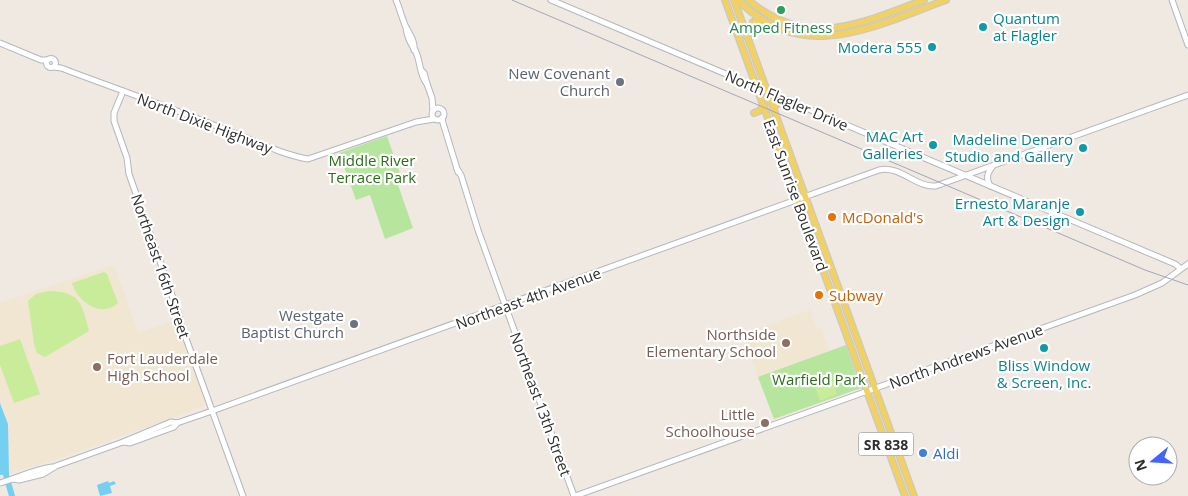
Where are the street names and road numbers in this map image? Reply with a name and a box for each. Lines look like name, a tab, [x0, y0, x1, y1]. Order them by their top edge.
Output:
street label: North Flagler Drive	[722, 65, 852, 135]
street label: North Dixie Highway	[135, 88, 276, 158]
street label: East Sunrise Boulevard	[759, 116, 833, 274]
street label: Northeast 16th Street	[127, 191, 195, 341]
street label: Northeast 4th Avenue	[453, 262, 603, 334]
street label: North Andrews Avenue	[886, 319, 1046, 393]
street label: Northeast 13th Street	[506, 329, 576, 479]
road number: SR 838	[858, 432, 914, 456]

